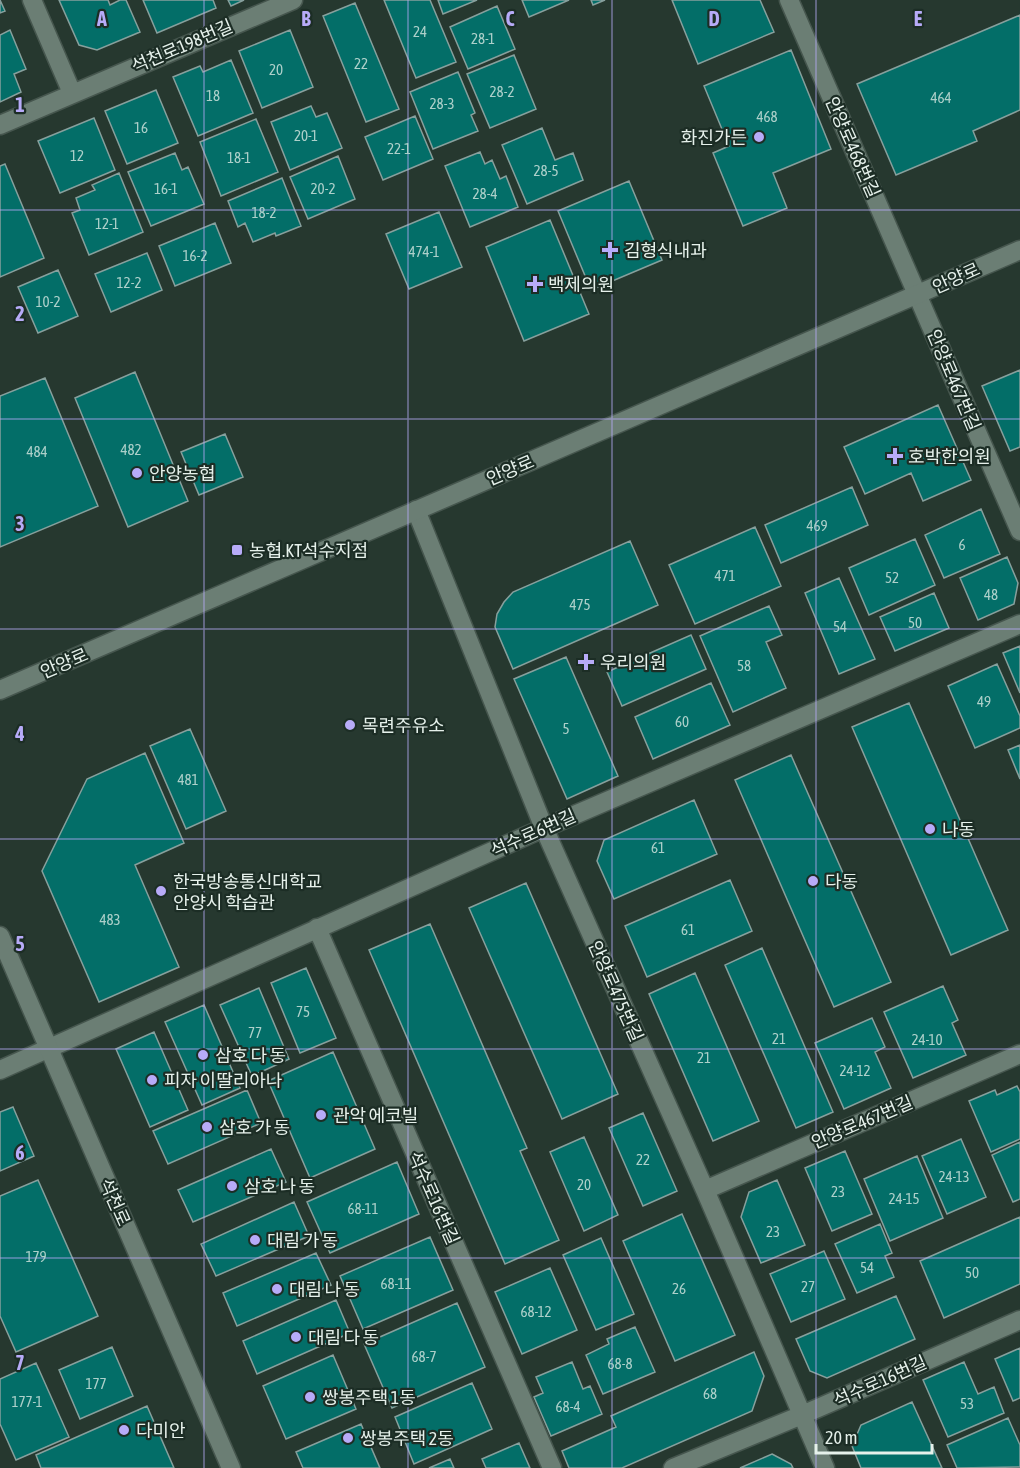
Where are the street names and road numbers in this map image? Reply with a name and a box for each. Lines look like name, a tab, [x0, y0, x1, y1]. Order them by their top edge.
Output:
street label: 석천로198번길	[128, 15, 236, 77]
street label: 안양로468번길	[821, 93, 885, 201]
street label: 안양로	[929, 258, 983, 298]
street label: 안양로467번길	[923, 326, 985, 434]
street label: 안양로	[483, 451, 537, 489]
street label: 안양로	[37, 644, 91, 682]
street label: 석수로6번길	[487, 805, 579, 861]
street label: 안양로475번길	[584, 937, 648, 1045]
street label: 안양로467번길	[808, 1091, 916, 1153]
street label: 석수로16번길	[404, 1148, 464, 1248]
street label: 석천로	[95, 1175, 135, 1229]
street label: 석수로16번길	[830, 1351, 930, 1411]

